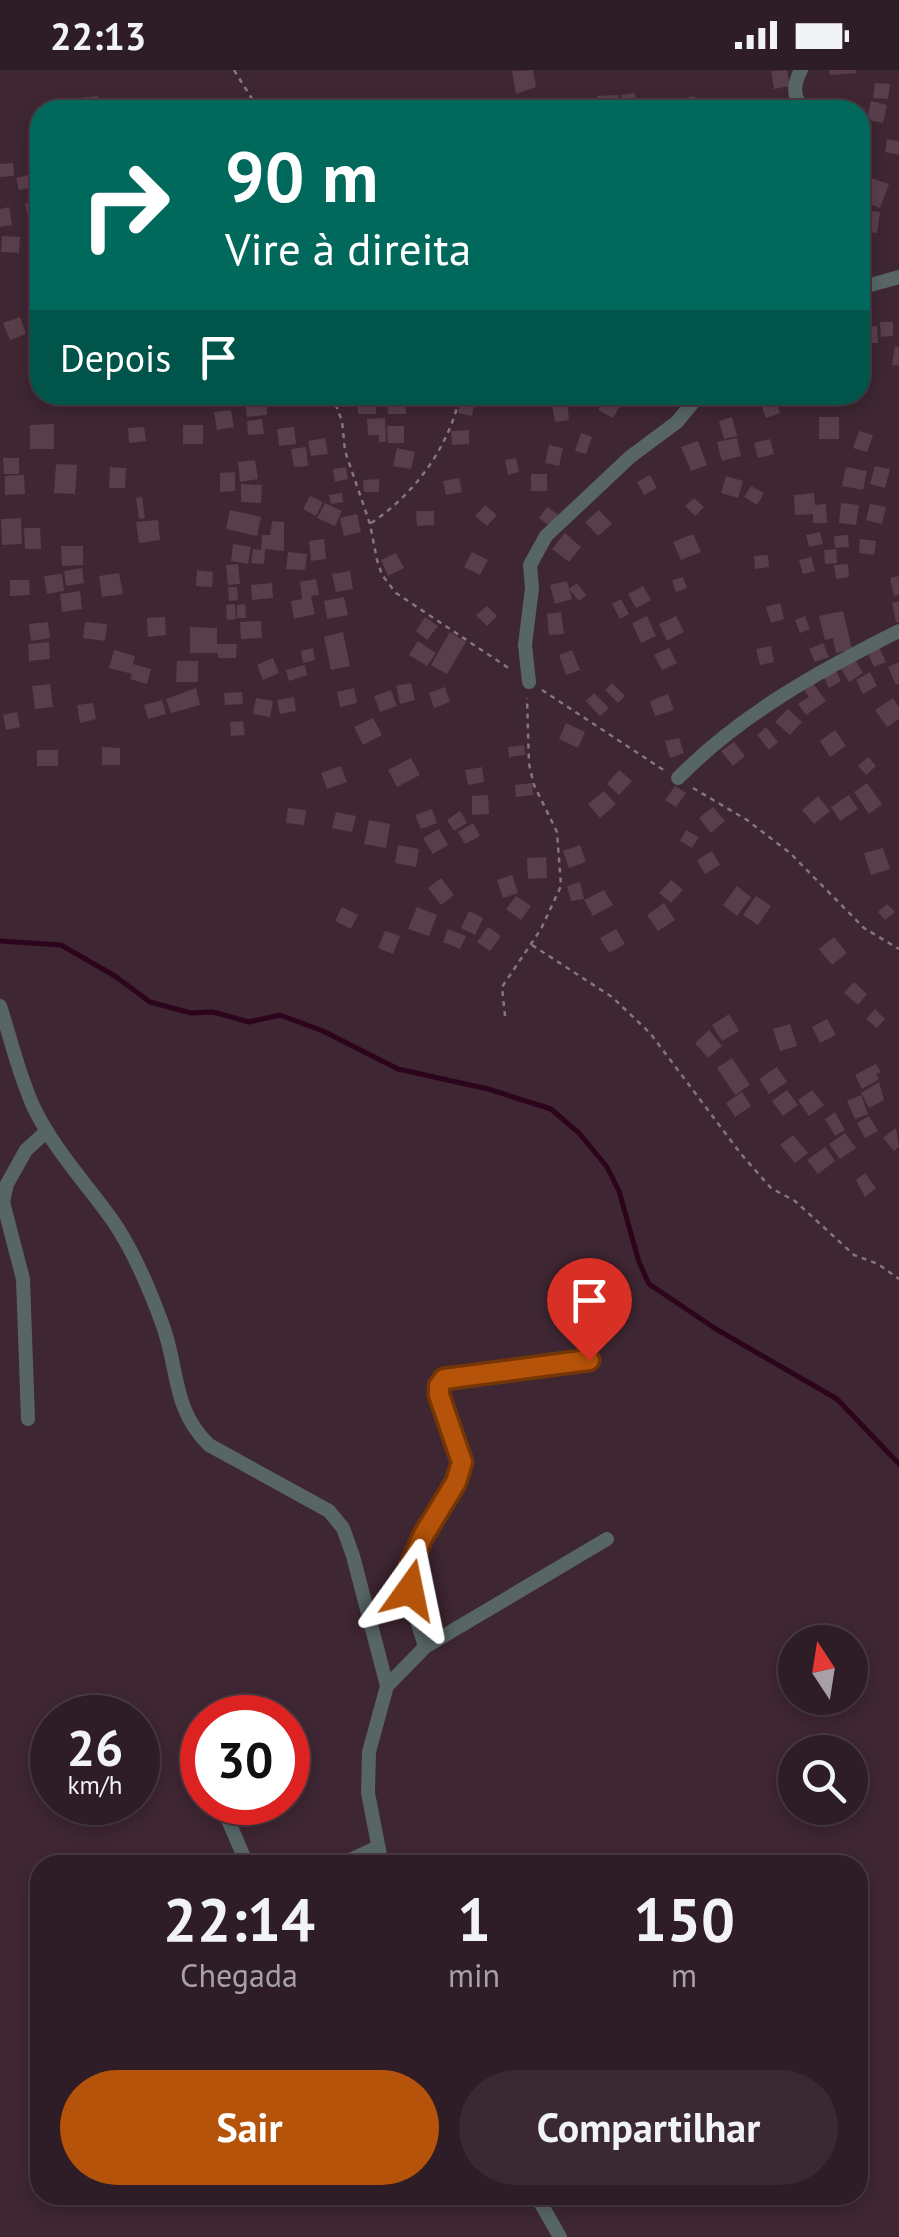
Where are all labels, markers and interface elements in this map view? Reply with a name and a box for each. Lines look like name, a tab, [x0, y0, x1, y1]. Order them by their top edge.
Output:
text: 22:13	[50, 11, 146, 60]
text: 90 m	[225, 131, 378, 221]
icon: right	[60, 140, 190, 270]
text: Vire à direita	[225, 219, 471, 277]
icon: arrive	[191, 330, 246, 385]
text: Depois	[60, 333, 171, 382]
pin	[547, 1258, 632, 1361]
icon: arrive	[562, 1273, 617, 1328]
position arrow	[358, 1538, 462, 1642]
north arrow	[778, 1625, 868, 1715]
map controls	[778, 1625, 868, 1825]
speed limit sign: 30	[180, 1695, 310, 1825]
text: 26	[67, 1715, 123, 1780]
button: search	[778, 1735, 868, 1825]
text: km/h	[68, 1769, 122, 1801]
text: 22:14	[163, 1880, 315, 1958]
text: 1	[457, 1880, 491, 1958]
text: 150	[633, 1880, 735, 1958]
text: Chegada	[180, 1954, 298, 1996]
text: min	[448, 1954, 500, 1996]
text: m	[671, 1954, 697, 1996]
button: Sair	[60, 2070, 439, 2185]
button: Compartilhar	[459, 2070, 838, 2185]

